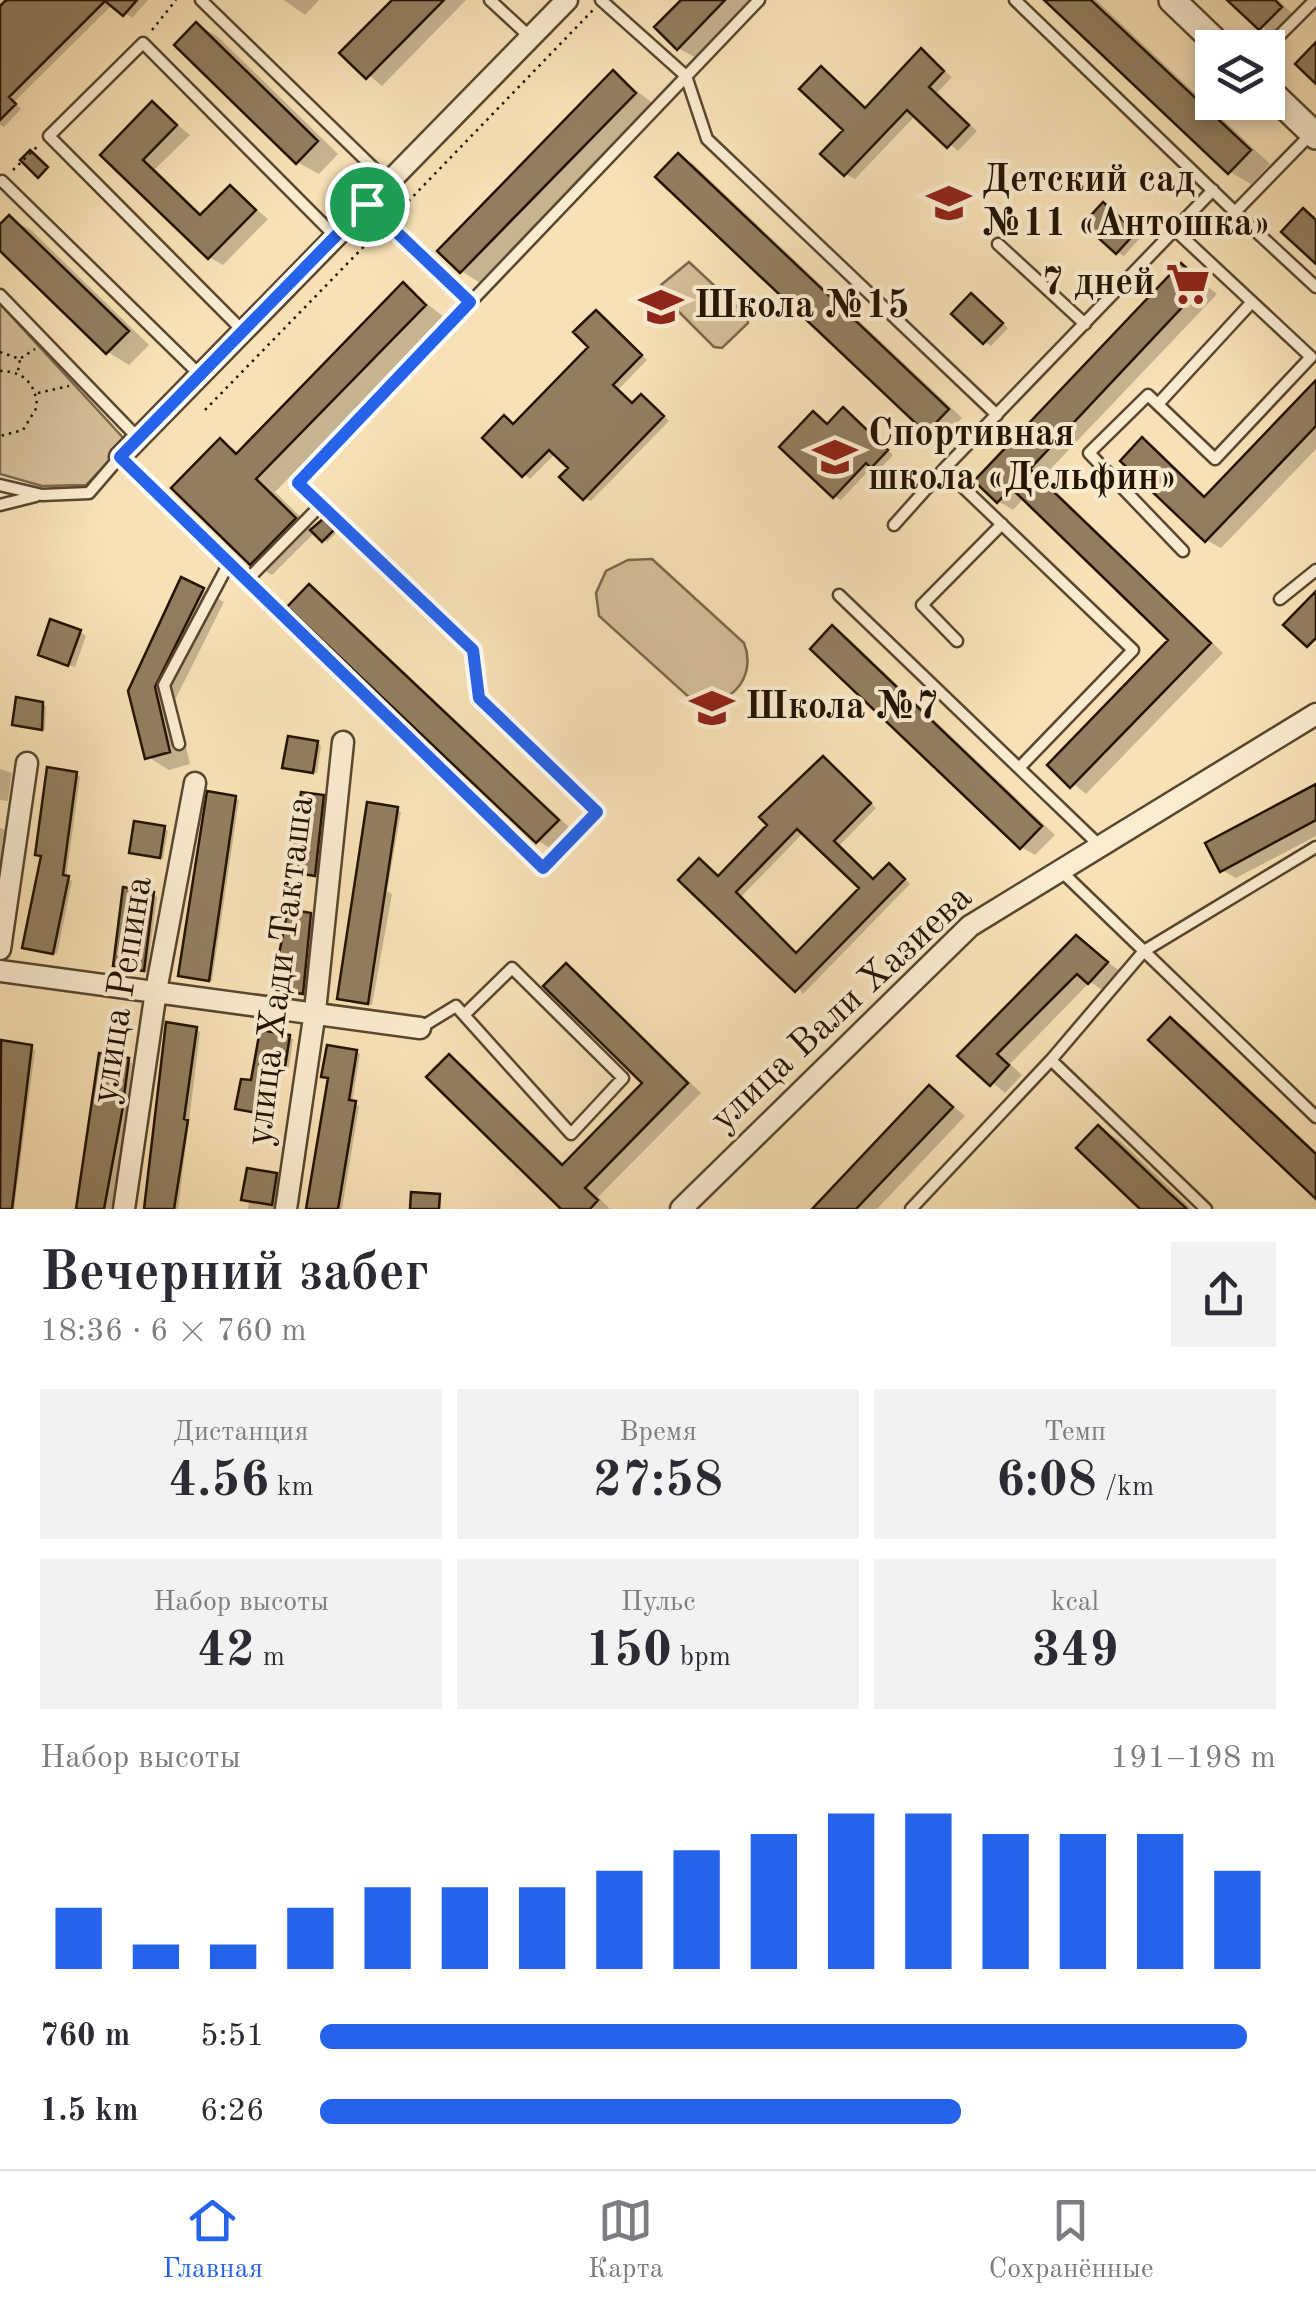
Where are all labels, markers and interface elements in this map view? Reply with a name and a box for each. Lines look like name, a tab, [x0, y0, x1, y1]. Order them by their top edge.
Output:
map controls	[1195, 30, 1285, 120]
button: layers	[1195, 30, 1285, 120]
pin	[325, 162, 410, 247]
place label: Детский сад №11 «Антошка»	[982, 162, 1271, 244]
icon: arrive	[340, 177, 395, 232]
school or university icon: Детский сад №11 «Антошка»	[925, 179, 973, 227]
supermarket icon: 7 дней	[1164, 260, 1212, 308]
place label: 7 дней	[1041, 265, 1155, 303]
school or university icon: Школа №15	[637, 283, 685, 331]
place label: Школа №15	[694, 288, 910, 326]
place label: Спортивная школа «Дельфин»	[868, 416, 1178, 498]
school or university icon: Спортивная школа «Дельфин»	[811, 433, 859, 481]
school or university icon: Школа №7	[688, 684, 736, 732]
place label: Школа №7	[745, 689, 939, 727]
street label: улица Хади Такташа	[241, 794, 321, 1148]
street label: улица Репина	[86, 873, 160, 1107]
street label: улица Вали Хазиева	[704, 878, 980, 1139]
button: share	[1171, 1242, 1276, 1347]
text: Вечерний забег	[40, 1247, 429, 1302]
text: 18:36 · 6 × 760 m	[40, 1316, 307, 1348]
text: Дистанция	[173, 1419, 309, 1447]
text: Время	[619, 1419, 697, 1447]
text: Темп	[1044, 1419, 1106, 1447]
text: 4.56	[168, 1457, 269, 1507]
text: 27:58	[593, 1457, 723, 1507]
text: 6:08	[996, 1457, 1097, 1507]
text: km	[269, 1474, 314, 1502]
text: /km	[1097, 1474, 1154, 1502]
text: Набор высоты	[153, 1589, 329, 1617]
text: Пульс	[621, 1589, 695, 1617]
text: kcal	[1051, 1589, 1099, 1617]
text: 42	[197, 1627, 255, 1677]
text: 150	[585, 1627, 672, 1677]
text: 349	[1032, 1627, 1119, 1677]
text: m	[255, 1644, 285, 1672]
text: bpm	[672, 1644, 731, 1672]
text: Набор высоты	[40, 1743, 241, 1775]
text: 191–198 m	[1110, 1743, 1276, 1775]
text: 760 m	[40, 2021, 130, 2053]
text: 5:51	[200, 2021, 265, 2053]
text: 1.5 km	[40, 2096, 139, 2128]
text: 6:26	[200, 2096, 265, 2128]
tab: Главная	[162, 2193, 263, 2288]
tab: Карта	[588, 2193, 664, 2288]
tab: Сохранённые	[988, 2193, 1154, 2288]

